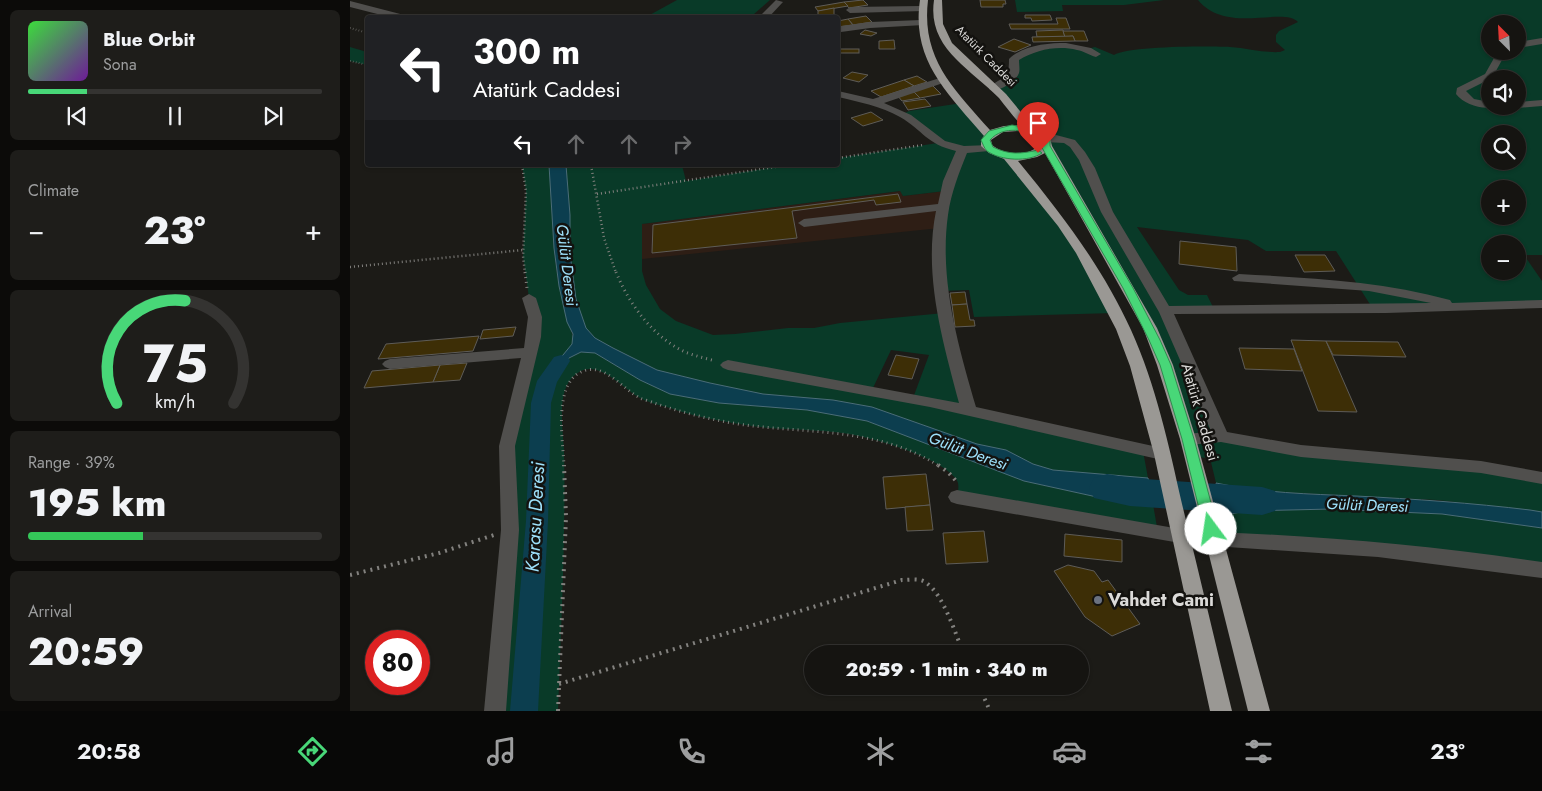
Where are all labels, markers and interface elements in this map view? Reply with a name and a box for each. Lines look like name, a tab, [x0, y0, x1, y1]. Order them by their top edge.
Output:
north arrow	[1481, 15, 1526, 60]
map controls	[1481, 15, 1526, 280]
street label: Atatürk Caddesi	[951, 21, 1021, 91]
text: Blue Orbit	[103, 26, 195, 53]
text: 300 m	[473, 27, 580, 77]
icon: left	[390, 35, 455, 100]
text: Sona	[103, 53, 137, 76]
button: sound	[1481, 70, 1526, 115]
text: Atatürk Caddesi	[473, 73, 621, 105]
icon: previous	[63, 102, 91, 130]
icon: pause	[161, 102, 189, 130]
icon: next	[259, 102, 287, 130]
pin	[1017, 102, 1059, 153]
icon: arrive	[1024, 109, 1052, 137]
button: search	[1481, 125, 1526, 170]
icon: left	[509, 130, 537, 158]
icon: ahead	[562, 130, 590, 158]
icon: ahead	[615, 130, 643, 158]
icon: right	[668, 130, 696, 158]
text: Climate	[28, 179, 79, 202]
button: +	[1481, 180, 1526, 225]
text: 23°	[144, 203, 206, 258]
text: −	[28, 210, 45, 251]
text: +	[305, 210, 322, 251]
water label: Gülüt Deresi	[551, 223, 584, 308]
button: −	[1481, 235, 1526, 280]
text: 75	[143, 326, 207, 402]
street label: Atatürk Caddesi	[1176, 361, 1224, 463]
text: km/h	[155, 389, 195, 415]
water label: Gülüt Deresi	[925, 426, 1012, 476]
text: Range · 39%	[28, 451, 115, 474]
water label: Karasu Deresi	[519, 460, 551, 573]
text: 195 km	[28, 475, 166, 530]
water label: Gülüt Deresi	[1325, 492, 1410, 518]
position arrow	[1184, 502, 1236, 554]
place label: Vahdet Cami	[1107, 587, 1214, 613]
marker: Vahdet Cami	[1092, 594, 1104, 606]
text: Arrival	[28, 600, 72, 623]
text: 20:59	[28, 624, 144, 679]
speed limit sign: 80	[365, 630, 430, 695]
text: 20:59 · 1 min · 340 m	[845, 656, 1048, 683]
icon: directions	[295, 734, 330, 769]
icon: music	[484, 734, 519, 769]
icon: phone	[674, 734, 709, 769]
icon: climate	[863, 734, 898, 769]
icon: car	[1052, 734, 1087, 769]
icon: filters	[1241, 734, 1276, 769]
text: 20:58	[77, 735, 141, 767]
text: 23°	[1430, 735, 1465, 767]

